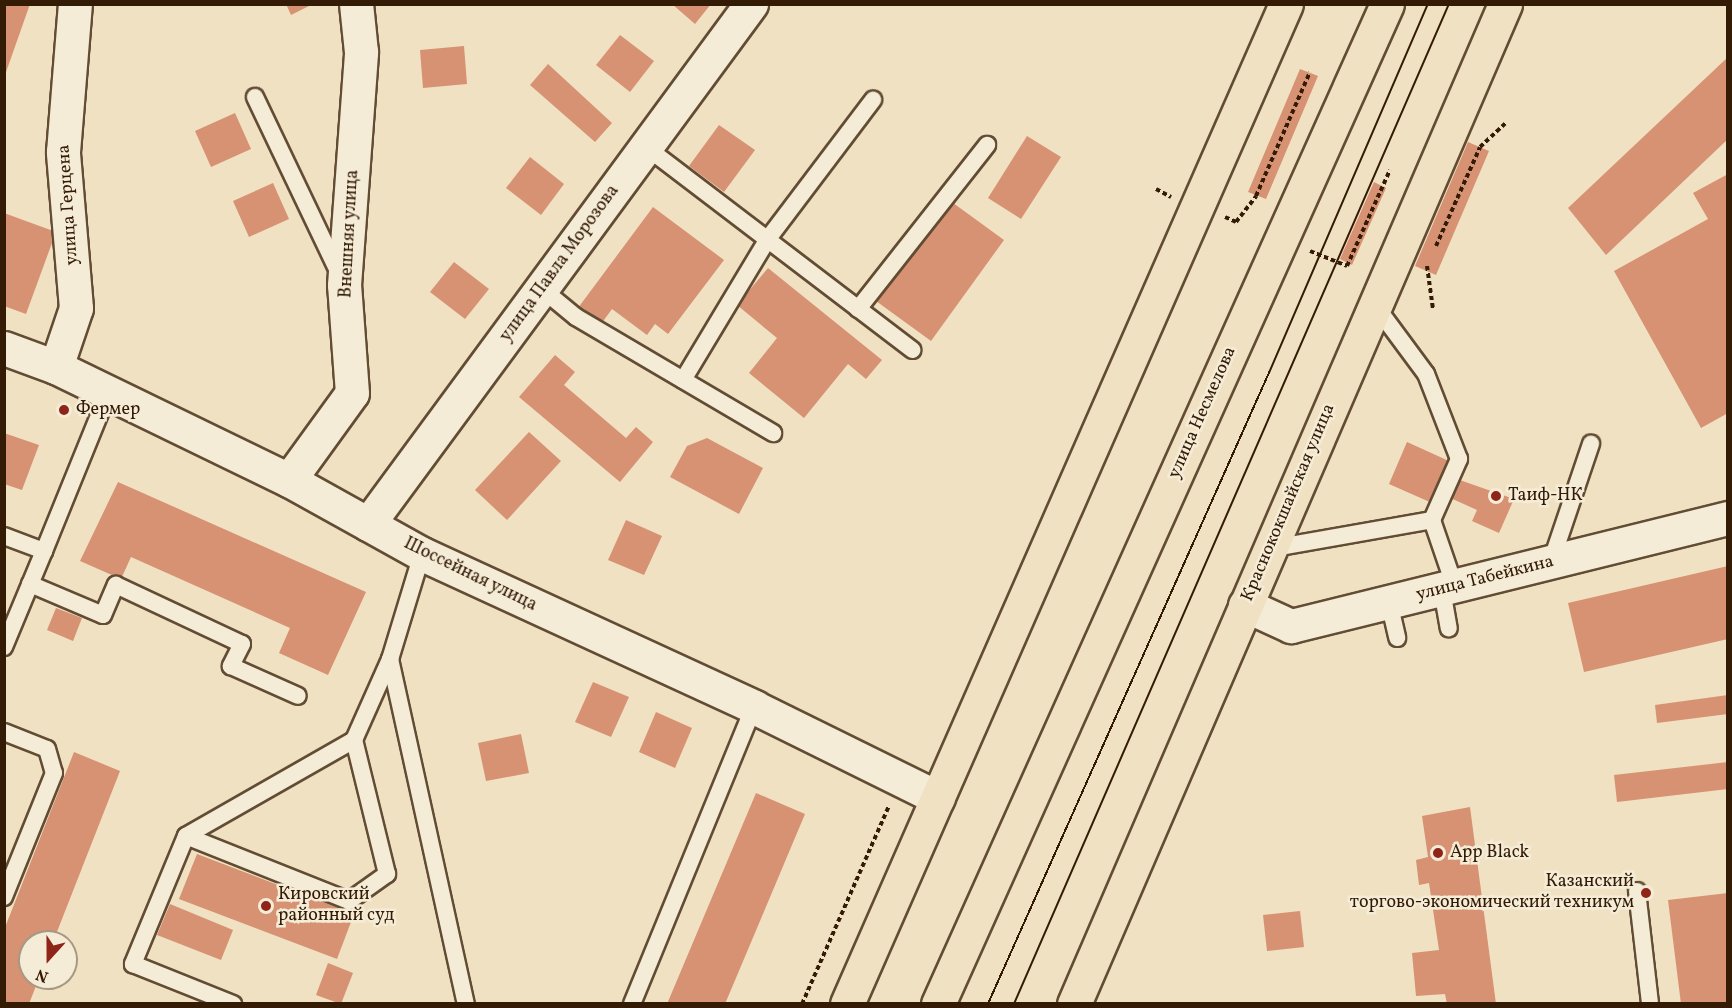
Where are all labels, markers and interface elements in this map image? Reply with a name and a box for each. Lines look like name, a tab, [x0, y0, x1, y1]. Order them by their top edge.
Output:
street label: улица Герцена	[54, 144, 84, 266]
street label: Внешняя улица	[336, 169, 364, 299]
street label: улица Павла Морозова	[496, 181, 624, 347]
street label: улица Несмелова	[1164, 344, 1242, 482]
place label: Фермер	[76, 399, 140, 421]
street label: Краснококшайская улица	[1237, 401, 1341, 605]
marker: Фермер	[57, 403, 71, 417]
place label: Таиф-НК	[1508, 485, 1583, 507]
marker: Таиф-НК	[1489, 489, 1503, 503]
street label: Шоссейная улица	[399, 533, 541, 617]
street label: улица Табейкина	[1414, 551, 1556, 607]
place label: App Black	[1450, 842, 1529, 864]
marker: App Black	[1431, 846, 1445, 860]
place label: Казанский торгово-экономический техникум	[1349, 872, 1634, 914]
place label: Кировский районный суд	[278, 885, 394, 928]
marker: Казанский торгово-экономический техникум	[1639, 886, 1653, 900]
marker: Кировский районный суд	[259, 899, 273, 913]
north arrow	[18, 930, 78, 990]
text: N	[33, 963, 52, 987]

